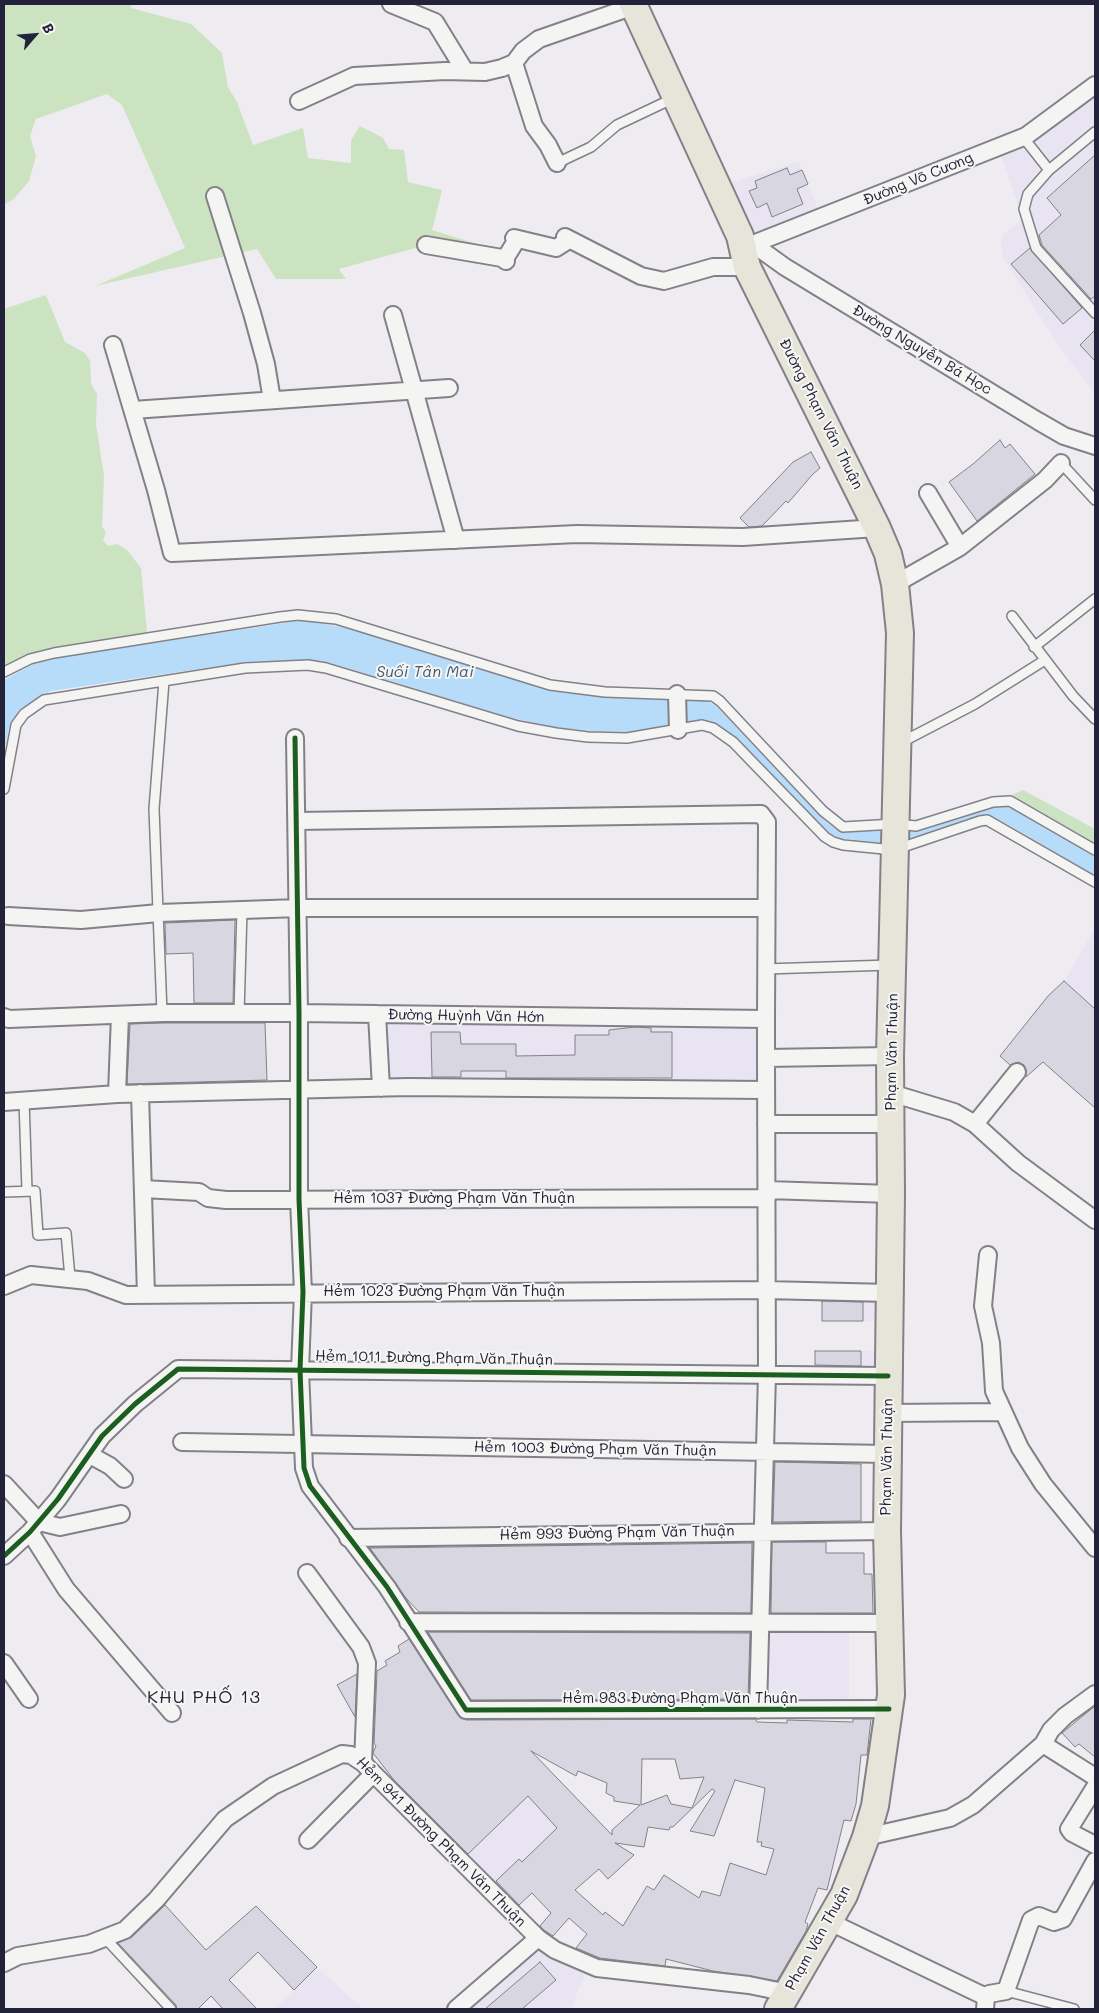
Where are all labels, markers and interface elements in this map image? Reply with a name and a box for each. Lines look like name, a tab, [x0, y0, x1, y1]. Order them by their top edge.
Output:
north arrow	[10, 10, 60, 60]
text: B	[38, 19, 59, 36]
street label: Đường Võ Cương	[860, 149, 976, 209]
street label: Đường Nguyễn Bá Học	[849, 301, 995, 399]
street label: Đường Phạm Văn Thuận	[775, 336, 867, 492]
water label: Suối Tân Mai	[376, 662, 474, 682]
street label: Phạm Văn Thuận	[882, 993, 902, 1111]
street label: Đường Huỳnh Văn Hớn	[387, 1006, 545, 1026]
street label: Hẻm 1037 Đường Phạm Văn Thuận	[333, 1189, 575, 1207]
street label: Hẻm 1023 Đường Phạm Văn Thuận	[323, 1282, 565, 1300]
street label: Hẻm 1011 Đường Phạm Văn Thuận	[315, 1347, 553, 1369]
street label: Phạm Văn Thuận	[877, 1398, 897, 1516]
street label: Hẻm 1003 Đường Phạm Văn Thuận	[474, 1438, 716, 1460]
street label: Hẻm 993 Đường Phạm Văn Thuận	[499, 1522, 735, 1544]
district label: KHU PHỐ 13	[146, 1686, 262, 1708]
street label: Hẻm 983 Đường Phạm Văn Thuận	[562, 1689, 798, 1707]
street label: Hẻm 941 Đường Phạm Văn Thuận	[352, 1753, 530, 1931]
street label: Phạm Văn Thuận	[782, 1882, 854, 1994]

